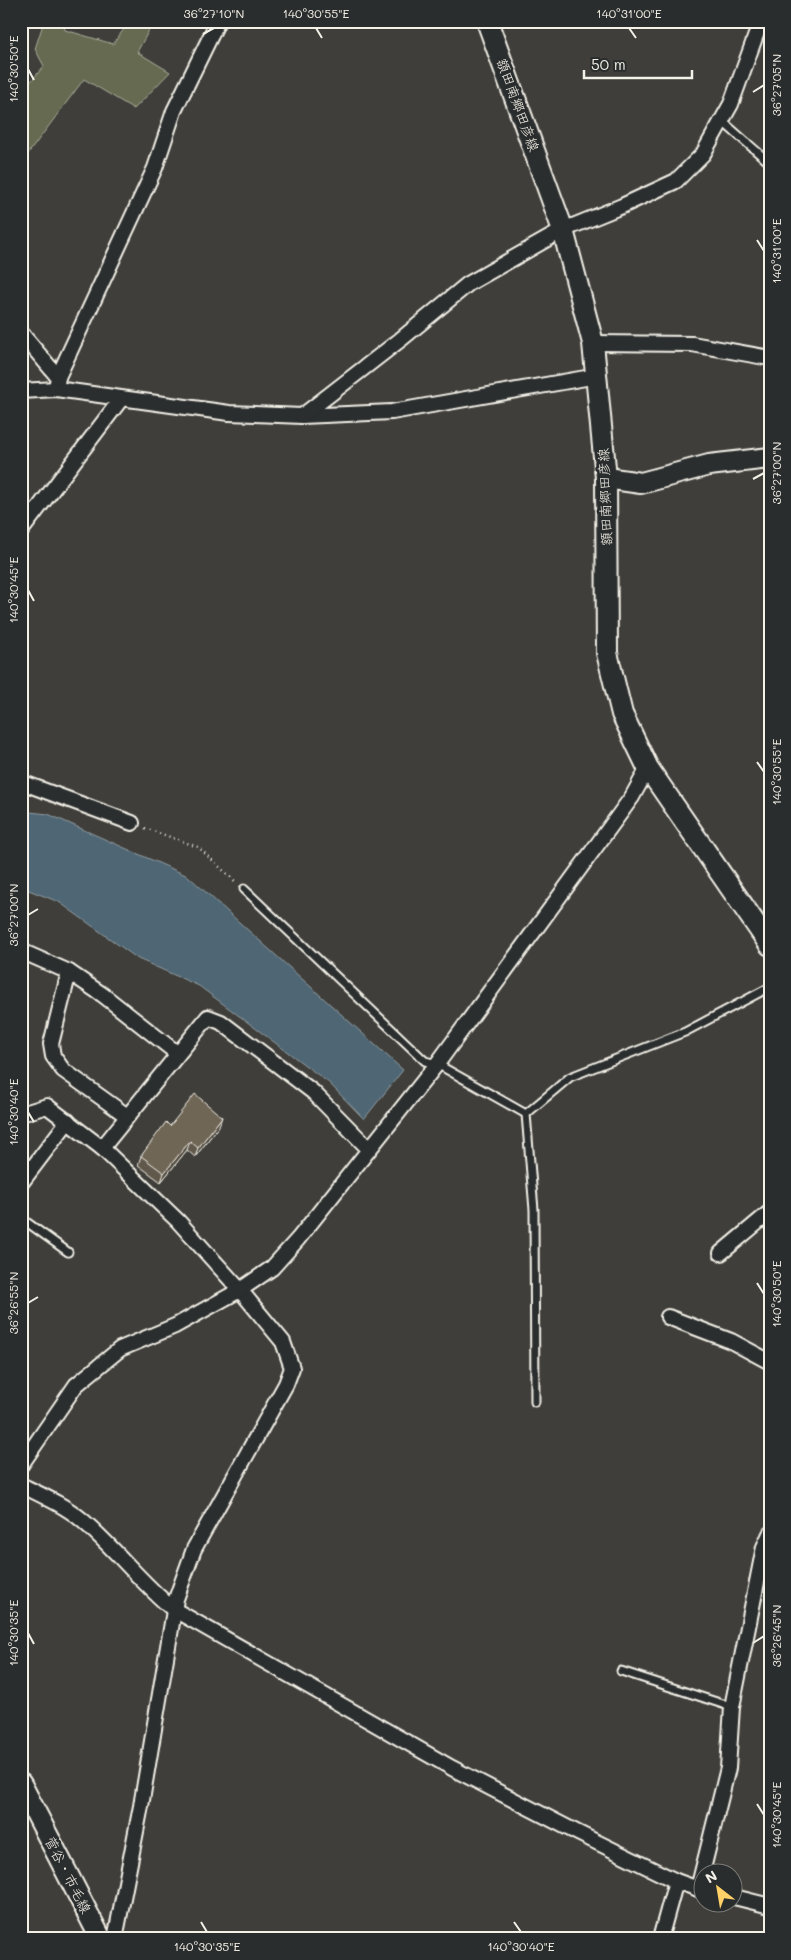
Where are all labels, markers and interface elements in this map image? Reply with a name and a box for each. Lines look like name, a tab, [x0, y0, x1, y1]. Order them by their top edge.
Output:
text: 36°27'10"N	[184, 5, 244, 21]
text: 140°30'55"E	[283, 5, 349, 21]
text: 140°31'00"E	[596, 5, 662, 21]
text: 140°30'50"E	[5, 35, 21, 103]
scale bar	[584, 48, 691, 80]
text: 50 m	[591, 54, 626, 74]
text: 36°27'05"N	[768, 54, 784, 116]
street label: 額田南郷田彦線	[493, 56, 544, 154]
text: 140°31'00"E	[768, 218, 784, 284]
text: 36°27'00"N	[768, 442, 784, 504]
street label: 額田南郷田彦線	[593, 448, 616, 546]
text: 140°30'45"E	[5, 557, 21, 623]
text: 140°30'55"E	[768, 739, 784, 805]
text: 36°27'00"N	[5, 884, 21, 946]
text: 140°30'40"E	[5, 1078, 21, 1146]
text: 140°30'50"E	[768, 1260, 784, 1328]
text: 36°26'55"N	[5, 1272, 21, 1334]
text: 140°30'35"E	[5, 1600, 21, 1666]
text: 36°26'45"N	[768, 1605, 784, 1667]
text: 140°30'45"E	[768, 1782, 784, 1848]
street label: 菅谷・市毛線	[41, 1833, 96, 1917]
north arrow	[694, 1862, 744, 1912]
text: N	[702, 1866, 721, 1887]
text: 140°30'35"E	[174, 1938, 240, 1954]
text: 140°30'40"E	[487, 1938, 555, 1954]

